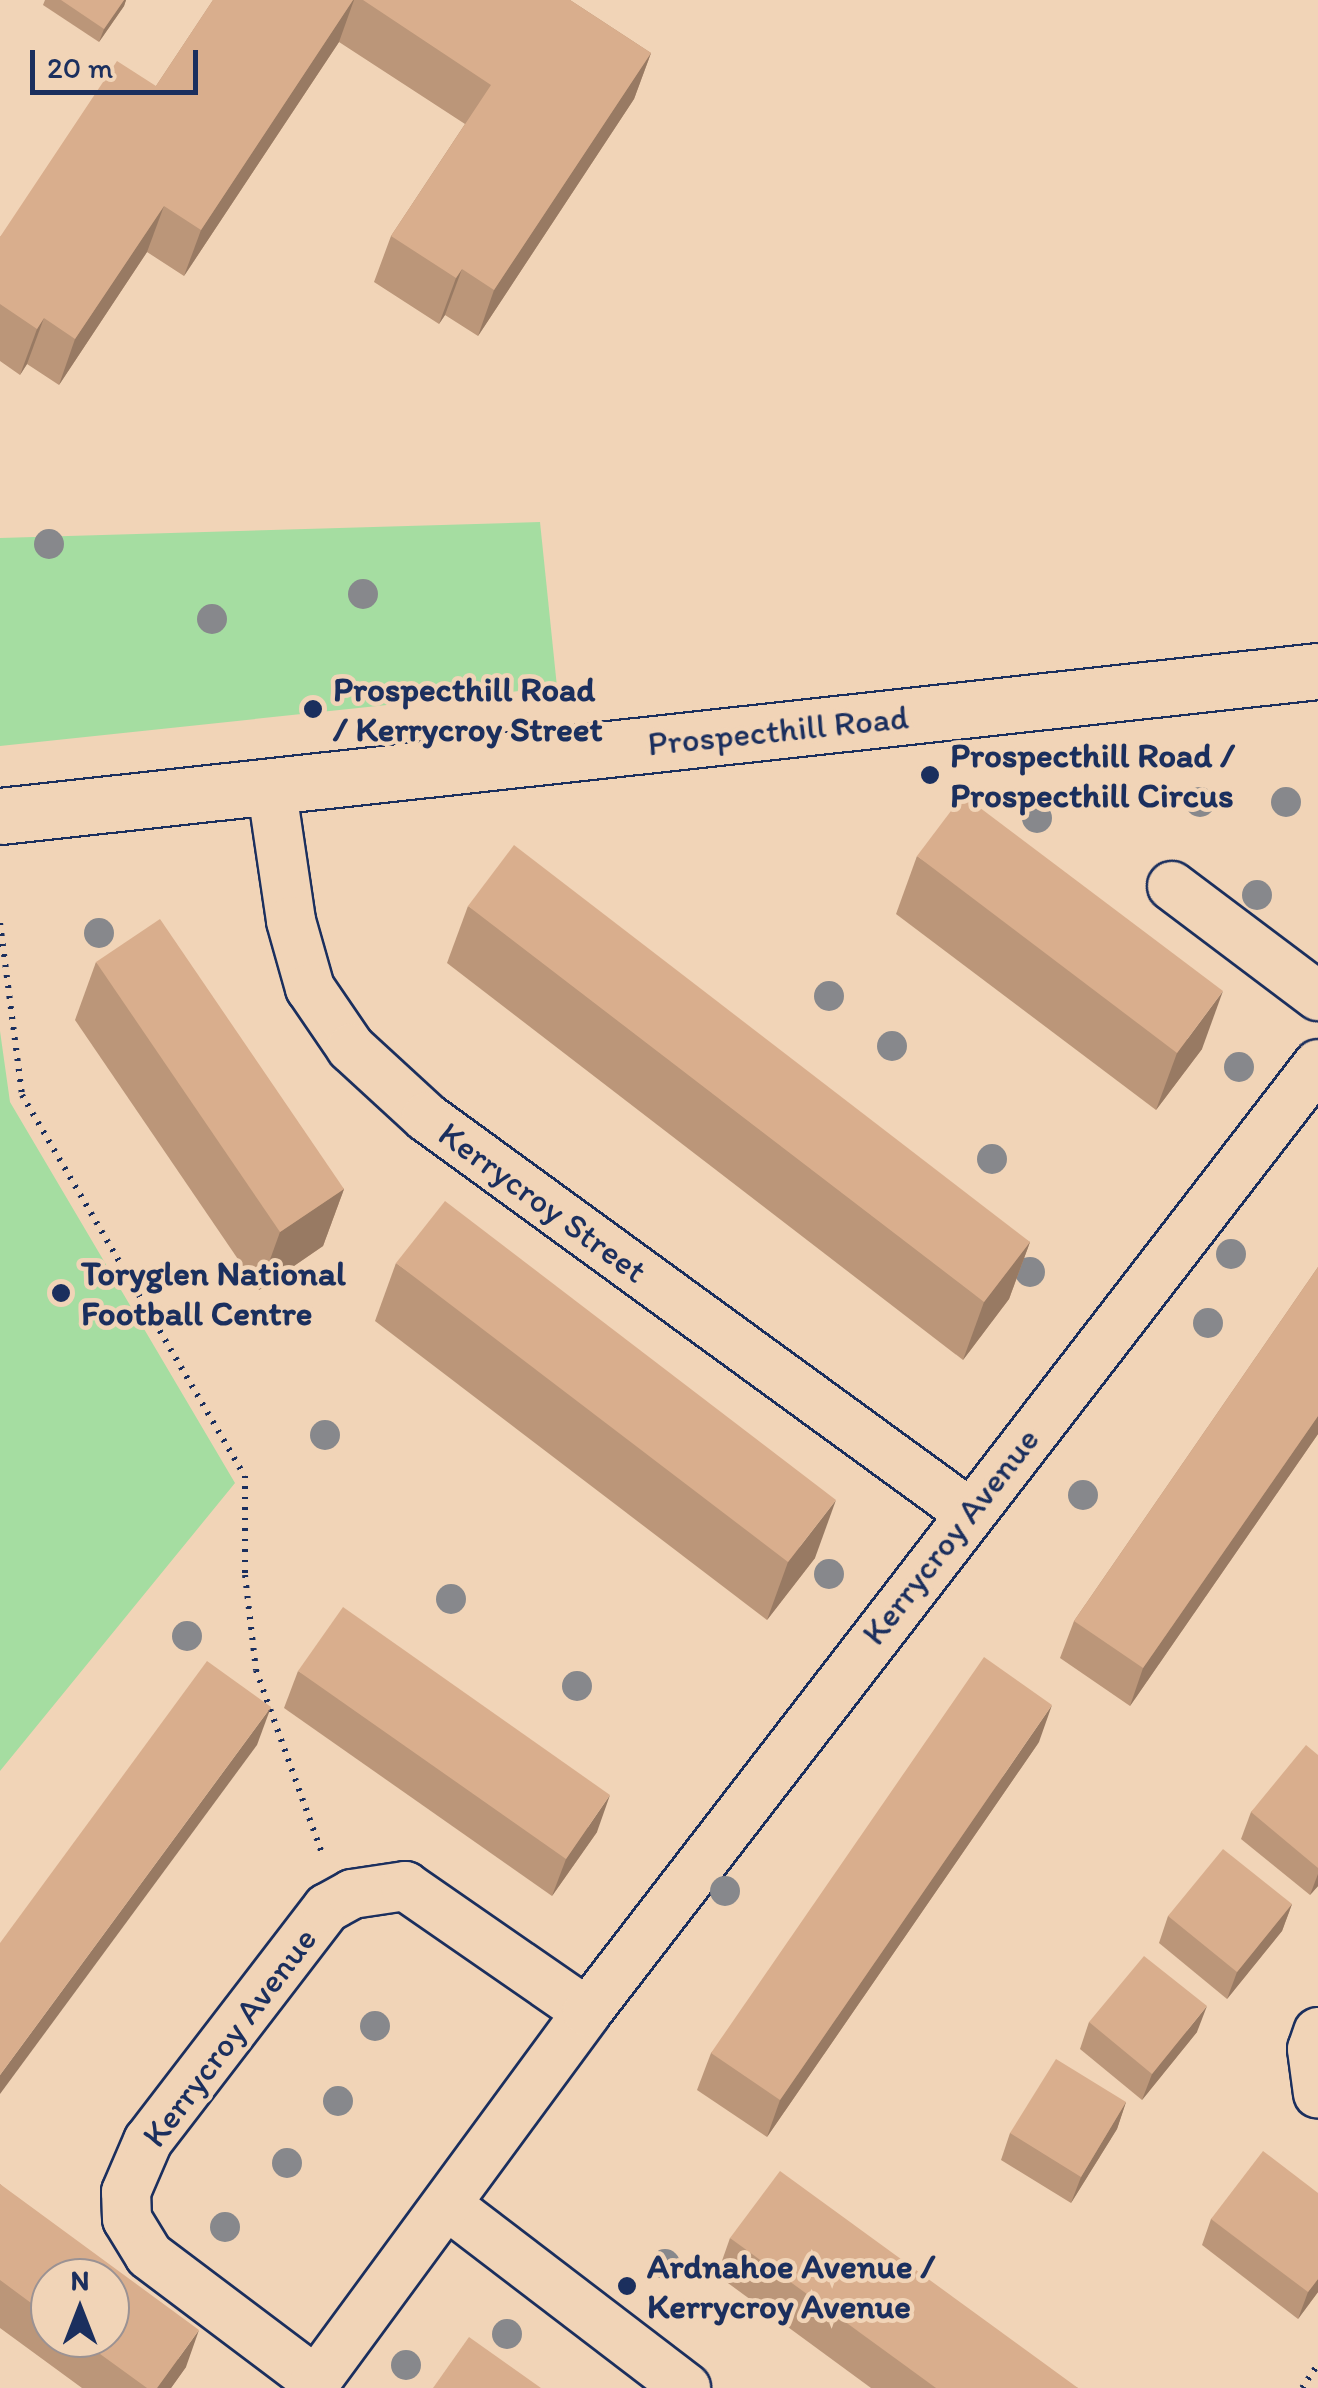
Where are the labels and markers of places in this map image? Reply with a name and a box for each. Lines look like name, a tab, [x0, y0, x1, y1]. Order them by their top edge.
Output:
place label: Prospecthill Road / Kerrycroy Street	[333, 668, 602, 750]
marker: Prospecthill Road / Kerrycroy Street	[302, 698, 324, 720]
place label: Prospecthill Road / Prospecthill Circus	[950, 734, 1235, 816]
marker: Prospecthill Road / Prospecthill Circus	[919, 764, 941, 786]
place label: Toryglen National Football Centre	[81, 1252, 345, 1334]
marker: Toryglen National Football Centre	[50, 1282, 72, 1304]
place label: Ardnahoe Avenue / Kerrycroy Avenue	[647, 2245, 934, 2327]
marker: Ardnahoe Avenue / Kerrycroy Avenue	[616, 2275, 638, 2297]

